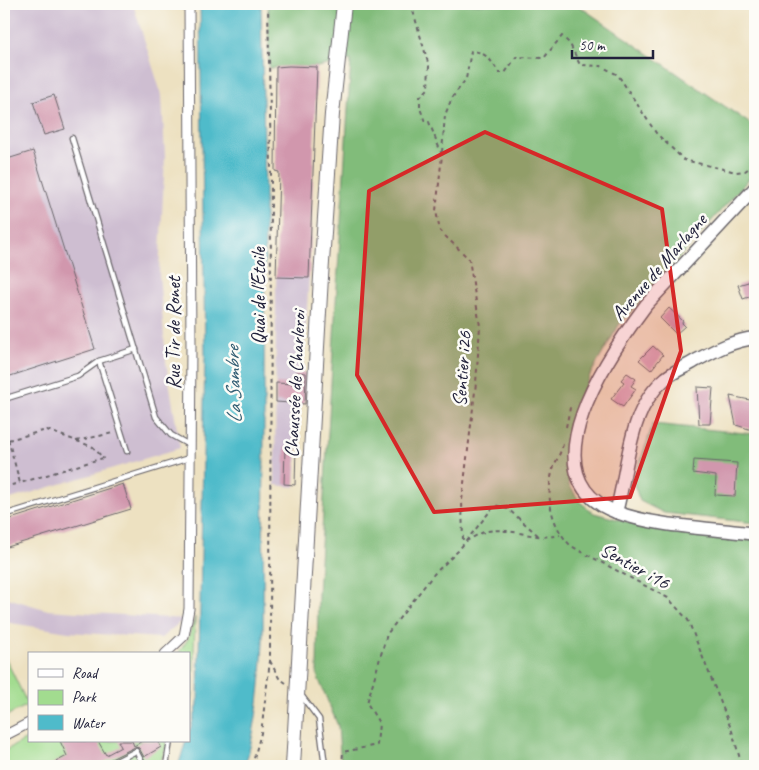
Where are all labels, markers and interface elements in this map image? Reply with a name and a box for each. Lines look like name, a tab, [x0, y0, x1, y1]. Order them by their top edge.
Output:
scale bar	[572, 28, 653, 60]
text: 50 m	[579, 36, 606, 55]
street label: Avenue de Marlagne	[606, 207, 713, 326]
street label: Quai de l'Etoile	[246, 246, 271, 344]
street label: Rue Tir de Ronet	[161, 274, 186, 389]
street label: Chaussée de Charleroi	[279, 308, 311, 458]
street label: Sentier i26	[447, 329, 477, 408]
water label: La Sambre	[219, 343, 247, 424]
street label: Sentier i16	[596, 537, 675, 596]
legend	[28, 652, 190, 742]
text: Road	[72, 664, 99, 683]
text: Park	[72, 688, 97, 707]
text: Water	[72, 714, 106, 733]

